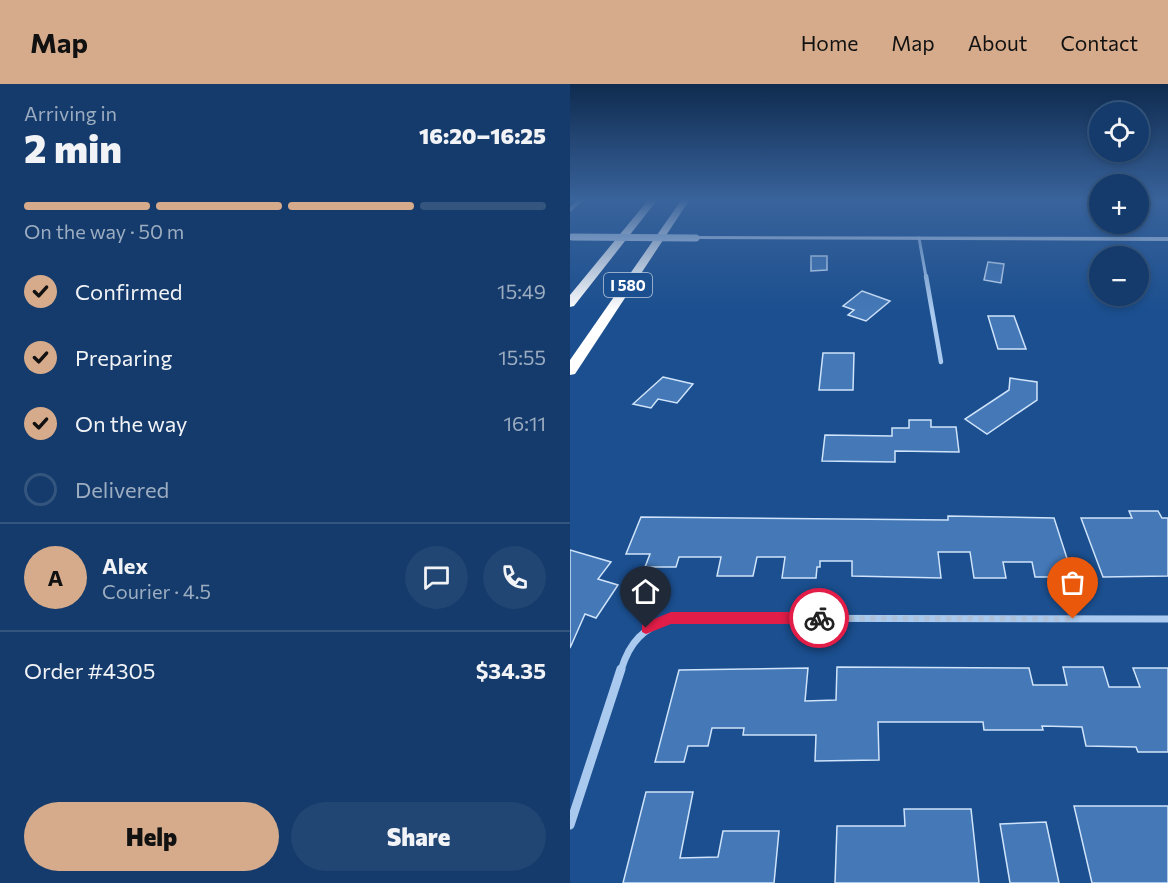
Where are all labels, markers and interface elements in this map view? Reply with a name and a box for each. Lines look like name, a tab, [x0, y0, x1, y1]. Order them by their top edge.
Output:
text: Map	[30, 25, 88, 59]
text: Home	[801, 30, 858, 55]
text: Map	[891, 30, 935, 55]
text: About	[968, 30, 1027, 55]
text: Contact	[1060, 30, 1138, 55]
text: Arriving in	[24, 101, 117, 125]
map controls	[1089, 102, 1149, 306]
button: locate	[1089, 102, 1149, 162]
text: 16:20–16:25	[419, 122, 546, 149]
text: 2 min	[24, 123, 122, 171]
button: +	[1089, 174, 1149, 234]
text: On the way · 50 m	[24, 219, 184, 243]
button: −	[1089, 246, 1149, 306]
road number: I 580	[604, 273, 652, 297]
icon: check	[24, 275, 57, 308]
text: Confirmed	[75, 278, 182, 305]
text: 15:49	[497, 279, 546, 303]
icon: check	[24, 341, 57, 374]
text: Preparing	[75, 344, 172, 371]
text: 15:55	[498, 345, 546, 369]
icon: check	[24, 407, 57, 440]
text: On the way	[75, 410, 187, 437]
text: 16:11	[503, 411, 546, 435]
text: Delivered	[75, 476, 169, 503]
button: chat	[405, 546, 468, 609]
button: phone	[483, 546, 546, 609]
text: Alex	[102, 552, 148, 579]
pin	[1047, 557, 1098, 619]
text: A	[48, 564, 63, 591]
pin	[620, 566, 671, 628]
icon: bag	[1056, 566, 1089, 599]
icon: home	[629, 575, 662, 608]
text: Courier · 4.5	[102, 579, 211, 603]
courier	[789, 588, 849, 648]
icon: bike	[803, 602, 836, 635]
text: Order #4305	[24, 657, 155, 684]
text: $34.35	[476, 657, 546, 684]
button: Help	[24, 802, 279, 871]
button: Share	[291, 802, 546, 871]

